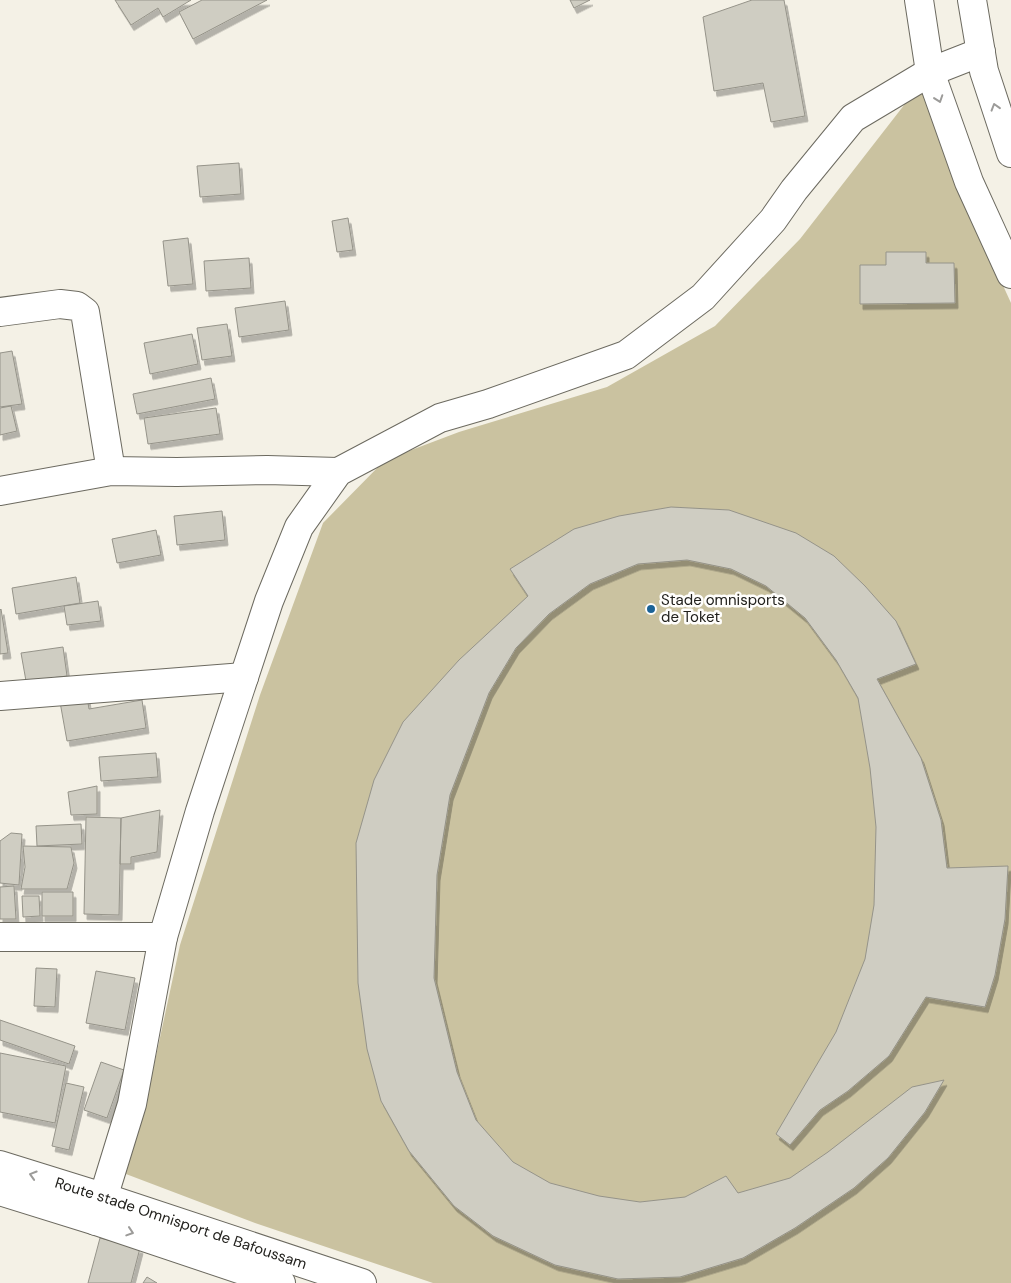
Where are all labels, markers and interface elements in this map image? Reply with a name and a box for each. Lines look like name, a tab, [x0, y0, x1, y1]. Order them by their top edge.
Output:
one-way arrow	[934, 94, 944, 103]
one-way arrow	[991, 103, 1001, 111]
place label: Stade omnisports de Toket	[661, 590, 785, 627]
marker: Stade omnisports de Toket	[645, 603, 657, 615]
one-way arrow	[29, 1171, 38, 1181]
street label: Route stade Omnisport de Bafoussam	[52, 1173, 309, 1274]
one-way arrow	[125, 1226, 134, 1236]

